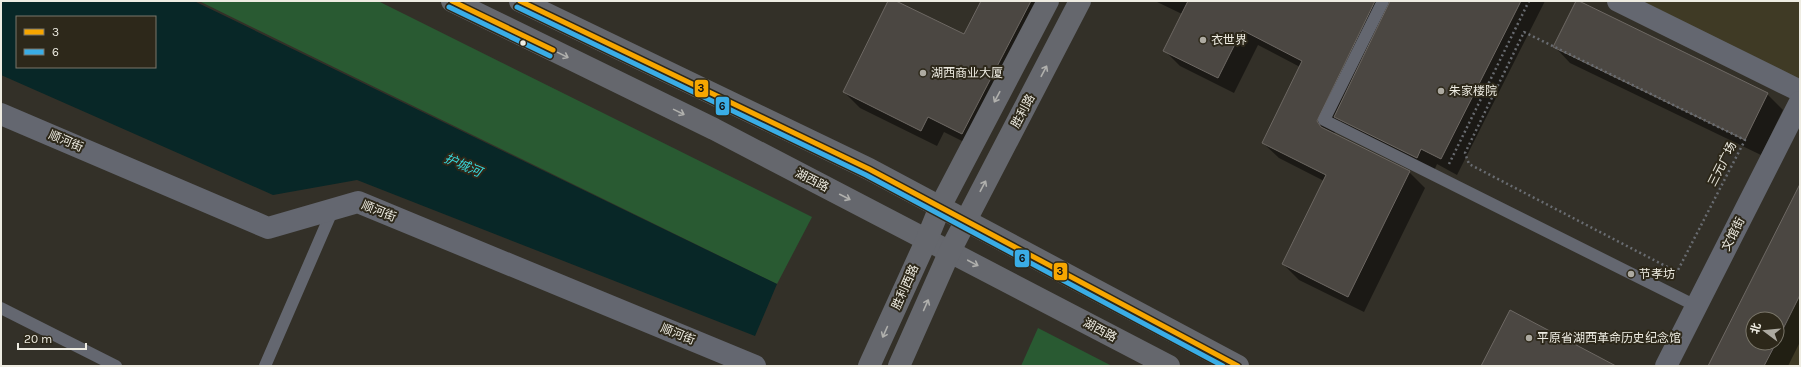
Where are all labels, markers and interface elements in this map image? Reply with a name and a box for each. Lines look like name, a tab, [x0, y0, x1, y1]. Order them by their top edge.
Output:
legend	[16, 16, 156, 68]
text: 3	[52, 25, 59, 39]
place label: 衣世界	[1211, 33, 1247, 47]
marker: 衣世界	[1198, 35, 1208, 45]
unlabelled marker	[518, 38, 528, 48]
text: 6	[52, 45, 59, 59]
one-way arrow	[556, 52, 568, 59]
one-way arrow	[1040, 65, 1048, 77]
place label: 湖西商业大厦	[931, 66, 1003, 80]
marker: 湖西商业大厦	[918, 68, 928, 78]
line badge: 3	[694, 79, 709, 98]
text: 3	[698, 82, 705, 95]
place label: 朱家楼院	[1449, 84, 1497, 98]
marker: 朱家楼院	[1436, 86, 1446, 96]
one-way arrow	[993, 91, 1001, 103]
street label: 胜利路	[1008, 92, 1038, 130]
line badge: 6	[715, 96, 730, 116]
text: 6	[719, 100, 726, 113]
one-way arrow	[673, 109, 685, 116]
street label: 顺河街	[47, 128, 85, 154]
street label: 三元广场	[1705, 139, 1739, 189]
water label: 护城河	[442, 150, 487, 181]
street label: 湖西路	[793, 166, 831, 194]
one-way arrow	[980, 180, 988, 192]
one-way arrow	[839, 194, 851, 201]
street label: 顺河街	[360, 198, 398, 224]
street label: 文馆街	[1719, 215, 1747, 253]
line badge: 6	[1014, 249, 1030, 268]
text: 6	[1019, 252, 1026, 265]
one-way arrow	[967, 260, 979, 267]
street label: 胜利西路	[889, 262, 921, 312]
line badge: 3	[1053, 262, 1068, 281]
text: 3	[1057, 265, 1064, 278]
place label: 节孝坊	[1639, 267, 1675, 281]
marker: 节孝坊	[1626, 269, 1636, 279]
one-way arrow	[923, 299, 931, 311]
north arrow	[1745, 311, 1785, 351]
street label: 湖西路	[1081, 315, 1119, 345]
street label: 顺河街	[659, 321, 697, 347]
text: 北	[1748, 321, 1764, 335]
scale bar	[18, 325, 86, 351]
one-way arrow	[881, 326, 888, 338]
place label: 平原省湖西革命历史纪念馆	[1537, 331, 1681, 345]
text: 20 m	[24, 332, 52, 346]
marker: 平原省湖西革命历史纪念馆	[1524, 333, 1534, 343]

